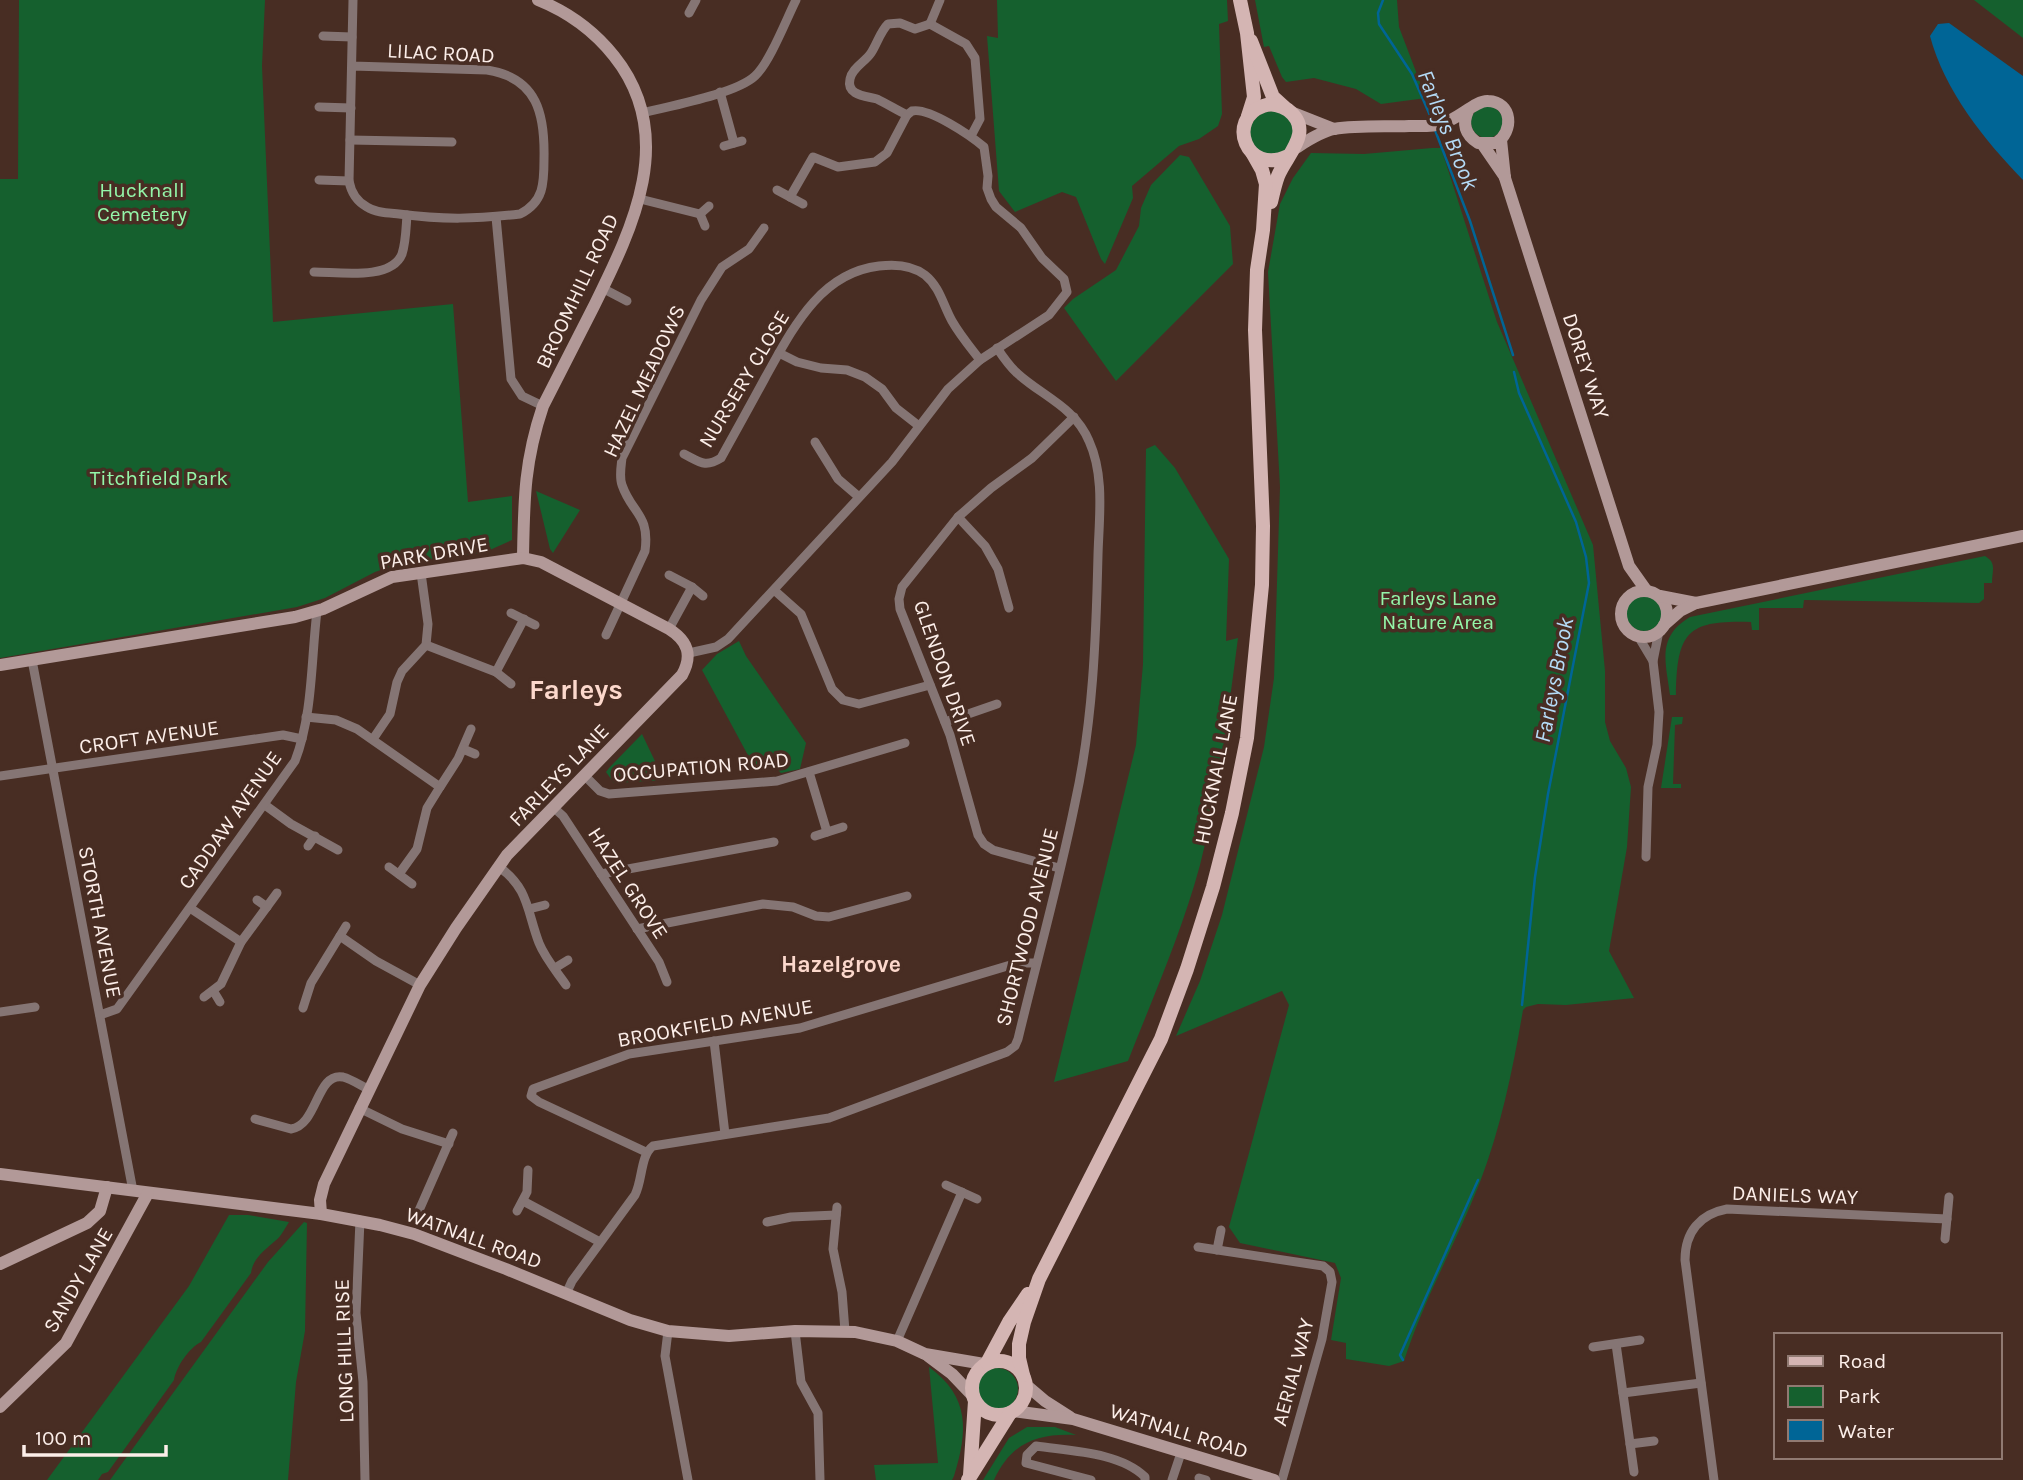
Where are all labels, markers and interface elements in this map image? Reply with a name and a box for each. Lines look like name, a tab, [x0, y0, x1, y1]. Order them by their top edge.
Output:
street label: LILAC ROAD	[387, 38, 495, 68]
water label: Farleys Brook	[1412, 66, 1484, 194]
park label: Hucknall Cemetery	[97, 178, 187, 226]
street label: BROOMHILL ROAD	[531, 210, 623, 372]
street label: HAZEL MEADOWS	[598, 301, 690, 461]
street label: NURSERY CLOSE	[694, 306, 794, 452]
street label: DOREY WAY	[1558, 310, 1615, 422]
park label: Titchfield Park	[90, 466, 228, 490]
street label: PARK DRIVE	[378, 532, 490, 574]
park label: Farleys Lane Nature Area	[1380, 586, 1496, 634]
street label: GLENDON DRIVE	[909, 597, 981, 749]
water label: Farleys Brook	[1529, 615, 1579, 745]
district label: Farleys	[529, 673, 623, 706]
street label: HUCKNALL LANE	[1190, 692, 1242, 846]
street label: CROFT AVENUE	[78, 715, 220, 759]
street label: FARLEYS LANE	[504, 719, 614, 831]
street label: CADDAW AVENUE	[173, 746, 287, 894]
street label: OCCUPATION ROAD	[612, 747, 790, 787]
street label: HAZEL GROVE	[583, 823, 673, 943]
street label: SHORTWOOD AVENUE	[991, 825, 1063, 1029]
street label: STORTH AVENUE	[74, 844, 126, 1000]
district label: Hazelgrove	[781, 951, 901, 978]
street label: BROOKFIELD AVENUE	[615, 994, 815, 1052]
street label: DANIELS WAY	[1731, 1181, 1859, 1209]
street label: WATNALL ROAD	[403, 1202, 545, 1274]
street label: SANDY LANE	[38, 1223, 118, 1337]
street label: LONG HILL RISE	[329, 1279, 359, 1423]
street label: AERIAL WAY	[1267, 1315, 1319, 1429]
legend	[1774, 1333, 2002, 1459]
text: Road	[1838, 1349, 1886, 1373]
text: Park	[1838, 1384, 1881, 1408]
street label: WATNALL ROAD	[1107, 1399, 1251, 1463]
scale bar	[24, 1414, 166, 1458]
text: Water	[1838, 1419, 1894, 1443]
text: 100 m	[35, 1426, 92, 1450]

